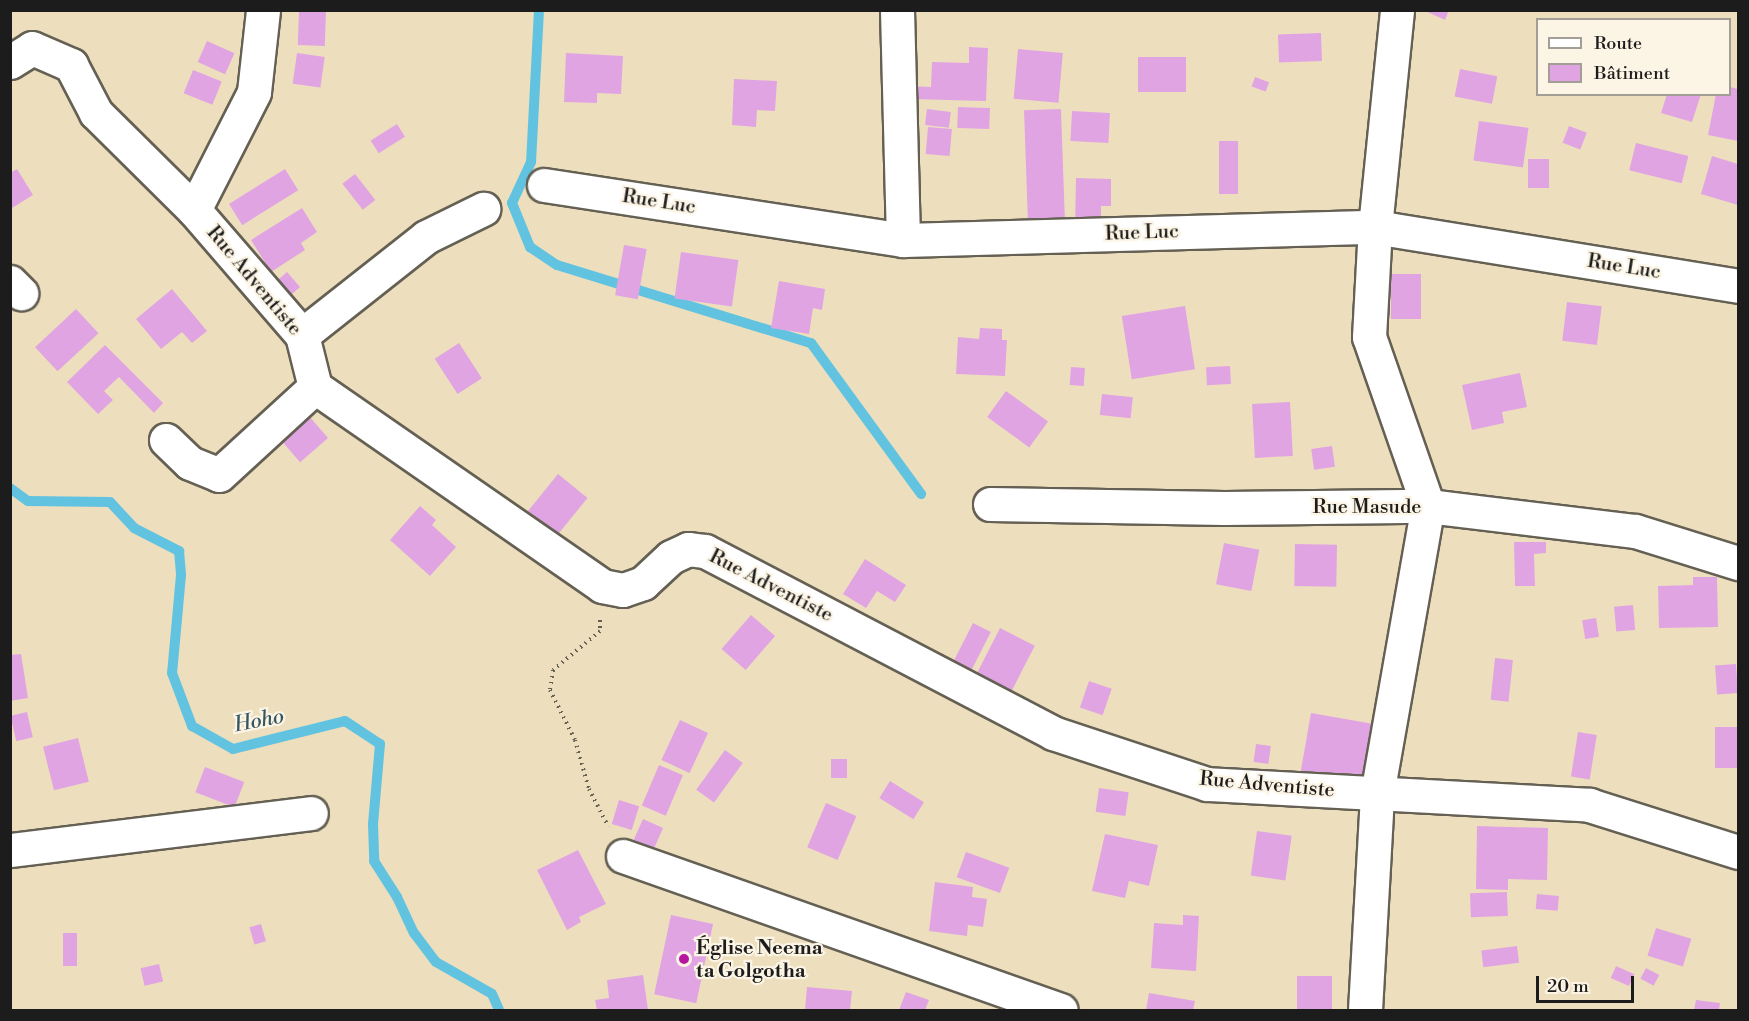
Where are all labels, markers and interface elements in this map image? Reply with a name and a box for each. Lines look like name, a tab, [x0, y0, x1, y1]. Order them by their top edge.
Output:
legend	[1536, 18, 1731, 96]
text: Route	[1594, 32, 1642, 55]
text: Bâtiment	[1594, 62, 1670, 85]
street label: Rue Luc	[620, 184, 698, 220]
street label: Rue Luc	[1105, 220, 1179, 246]
street label: Rue Adventiste	[201, 221, 307, 341]
street label: Rue Luc	[1585, 249, 1663, 285]
street label: Rue Masude	[1313, 495, 1421, 519]
street label: Rue Adventiste	[705, 545, 837, 627]
water label: Hoho	[232, 704, 286, 738]
street label: Rue Adventiste	[1198, 767, 1336, 803]
place label: Église Neema ta Golgotha	[696, 936, 823, 983]
marker: Église Neema ta Golgotha	[677, 952, 691, 966]
scale bar	[1539, 964, 1636, 1002]
text: 20 m	[1547, 975, 1589, 998]

